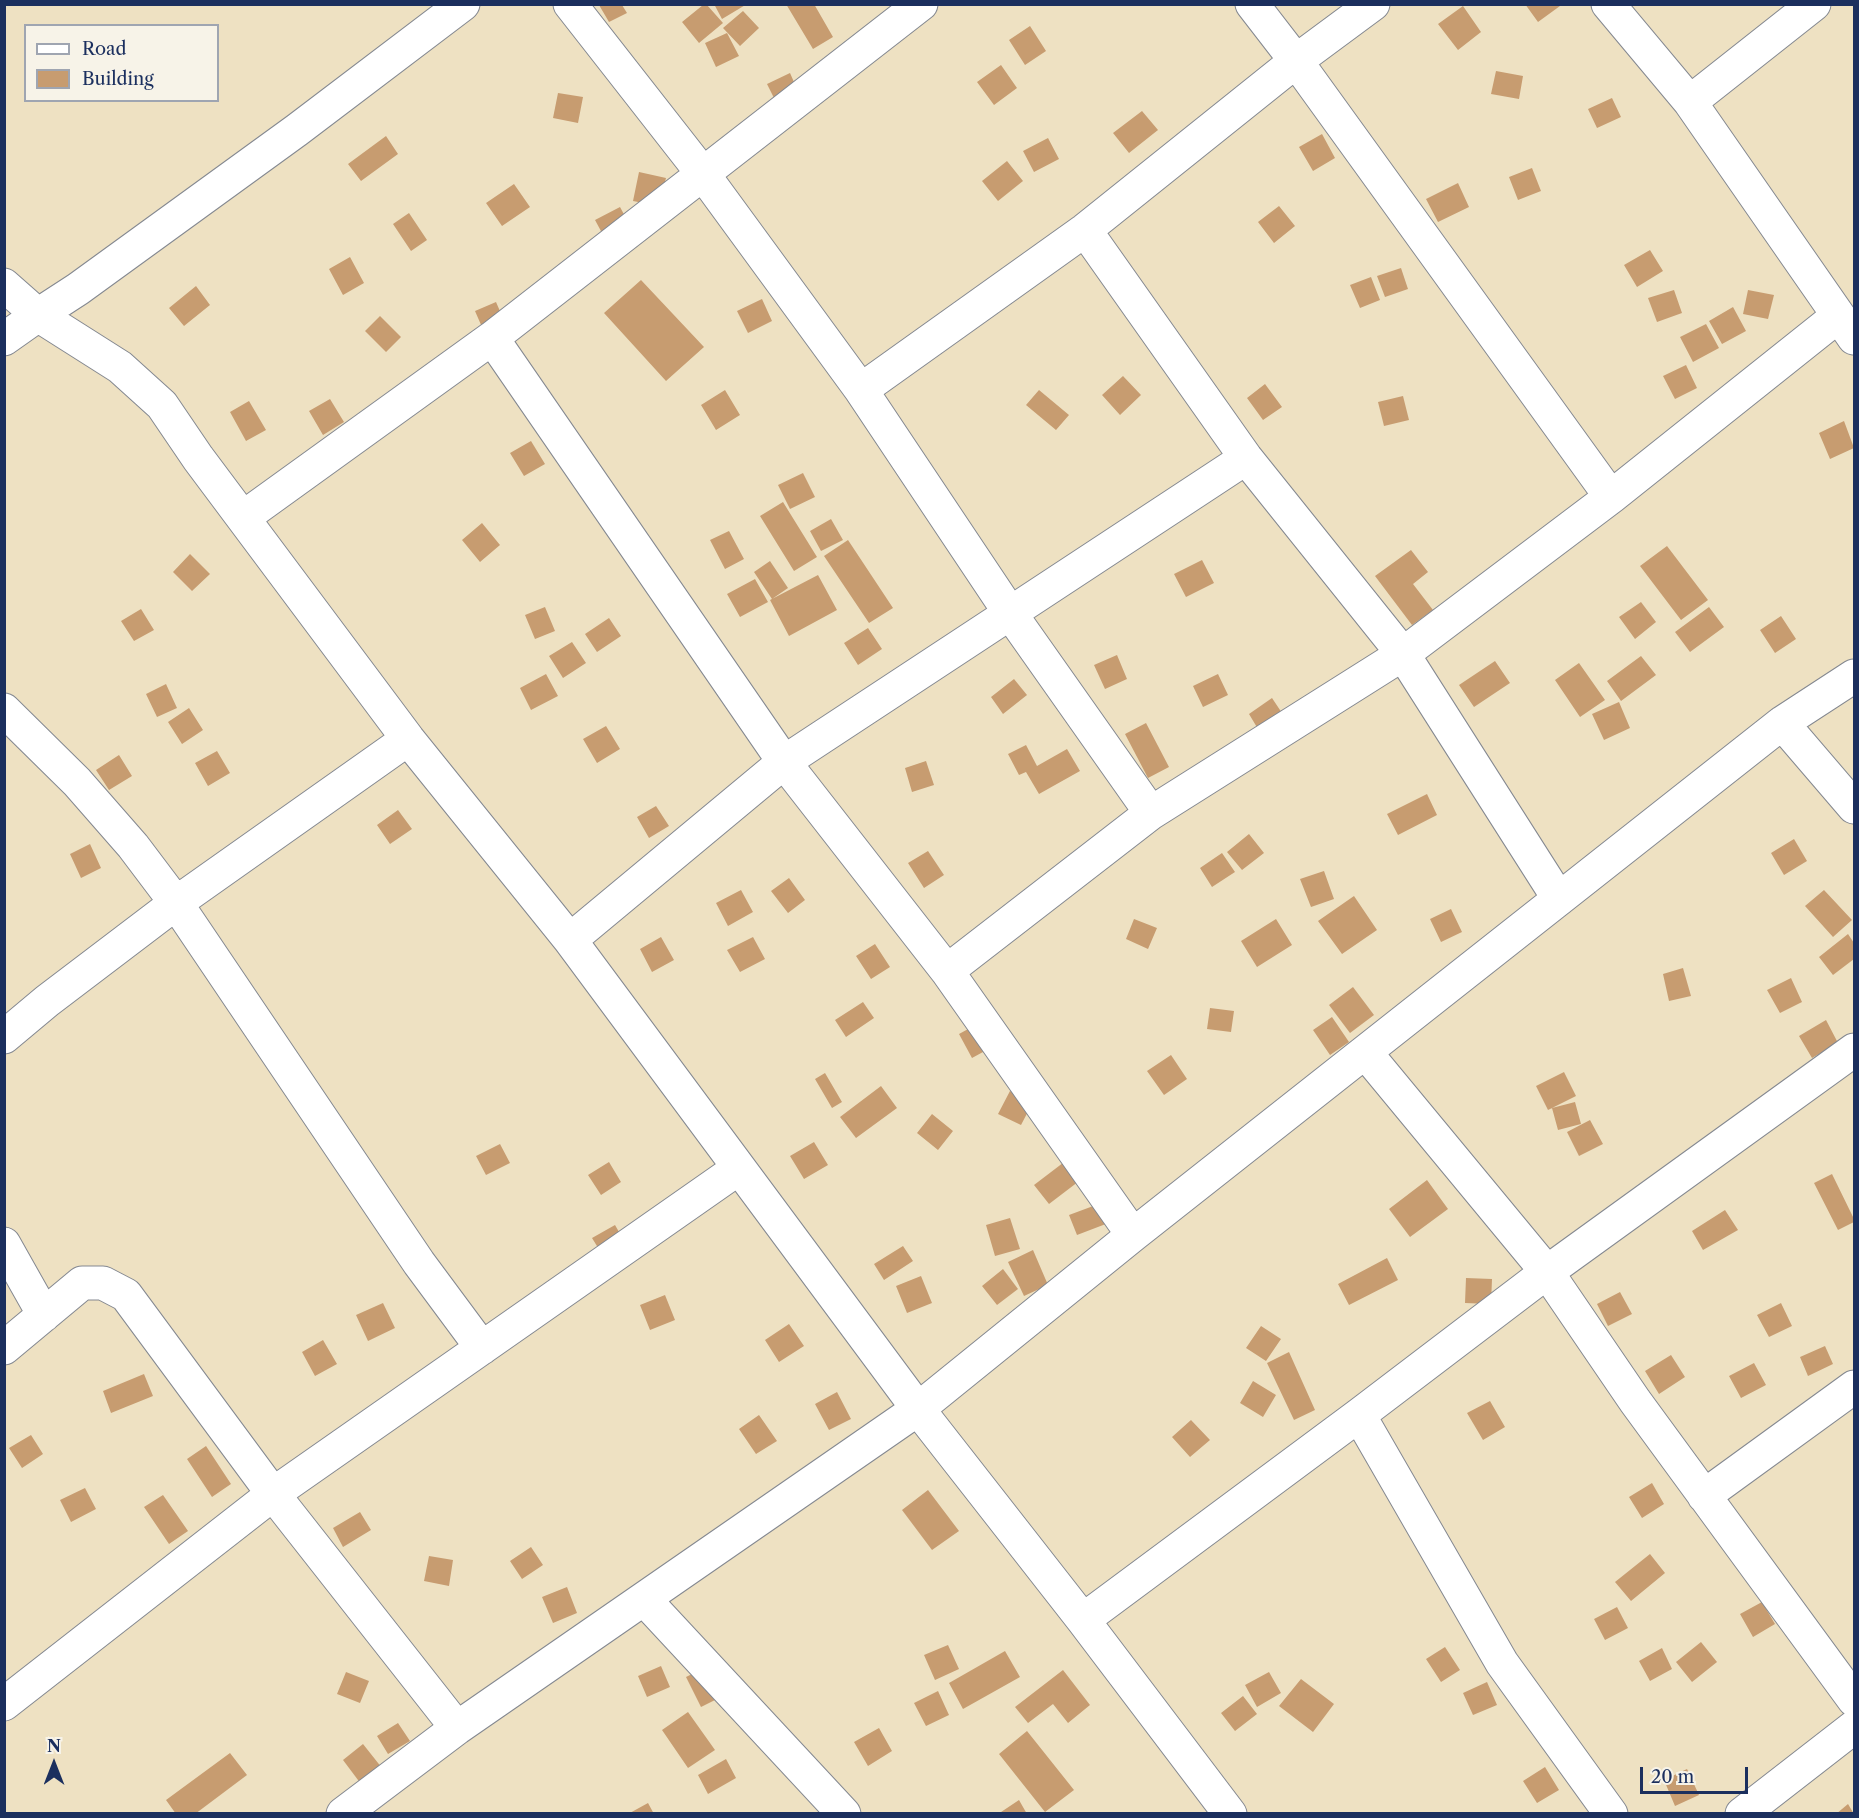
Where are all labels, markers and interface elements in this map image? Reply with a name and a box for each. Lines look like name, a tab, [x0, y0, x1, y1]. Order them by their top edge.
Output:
legend	[24, 24, 219, 102]
text: Road	[82, 38, 127, 60]
text: Building	[82, 68, 154, 90]
north arrow	[24, 1734, 84, 1794]
text: N	[47, 1736, 61, 1756]
scale bar	[1643, 1755, 1751, 1793]
text: 20 m	[1651, 1766, 1694, 1788]

